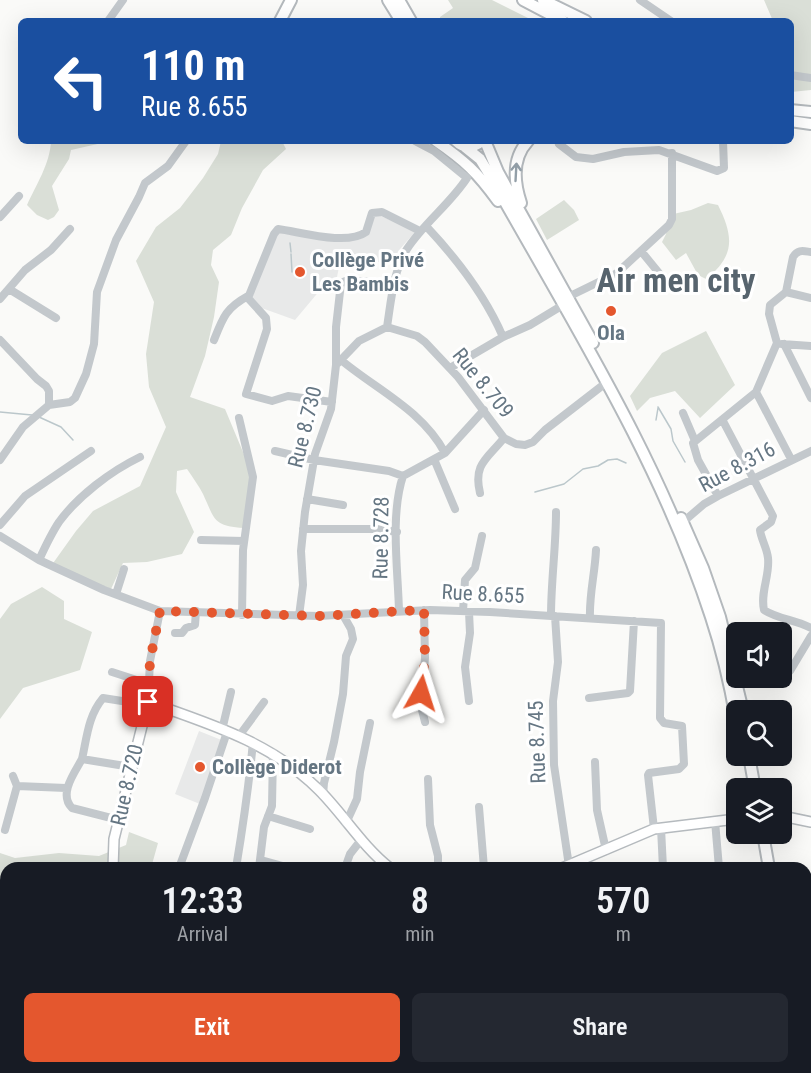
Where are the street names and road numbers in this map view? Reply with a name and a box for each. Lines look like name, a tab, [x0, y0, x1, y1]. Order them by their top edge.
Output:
street label: Rue 8.709	[448, 343, 518, 423]
street label: Rue 8.730	[283, 384, 327, 470]
street label: Rue 8.316	[695, 437, 779, 497]
street label: Rue 8.728	[368, 496, 394, 580]
street label: Rue 8.655	[441, 580, 525, 608]
street label: Rue 8.745	[524, 700, 550, 784]
street label: Rue 8.720	[106, 742, 148, 828]

